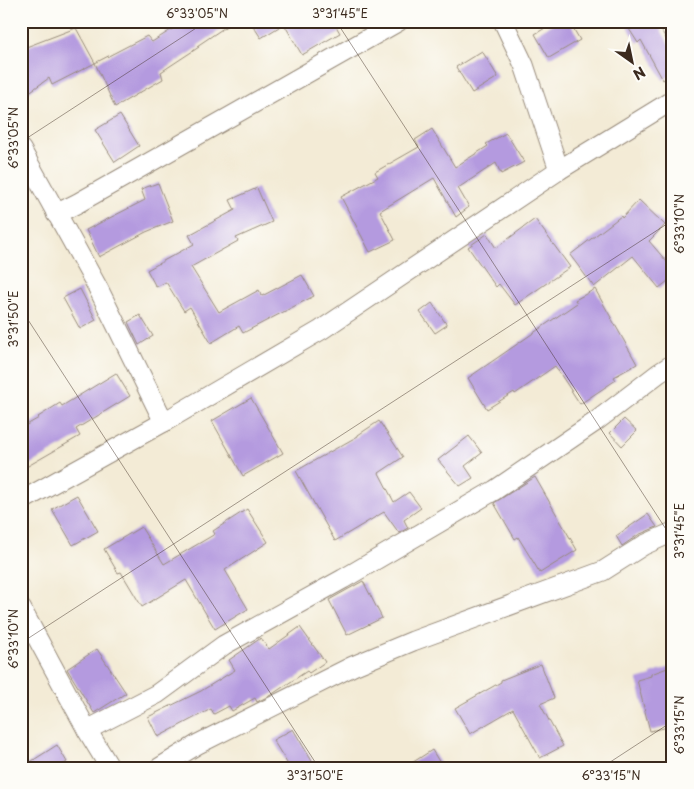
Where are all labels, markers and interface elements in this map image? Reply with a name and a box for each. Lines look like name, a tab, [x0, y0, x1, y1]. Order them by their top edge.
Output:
text: 6°33'05"N	[166, 4, 228, 22]
text: 3°31'45"E	[312, 4, 368, 22]
north arrow	[606, 38, 656, 88]
text: N	[629, 61, 650, 85]
text: 6°33'05"N	[4, 107, 22, 169]
text: 6°33'10"N	[670, 194, 688, 254]
text: 3°31'50"E	[4, 290, 22, 348]
text: 3°31'45"E	[670, 503, 688, 559]
text: 6°33'10"N	[4, 609, 22, 669]
text: 6°33'15"N	[670, 695, 688, 755]
text: 3°31'50"E	[286, 766, 344, 784]
text: 6°33'15"N	[581, 766, 641, 784]

